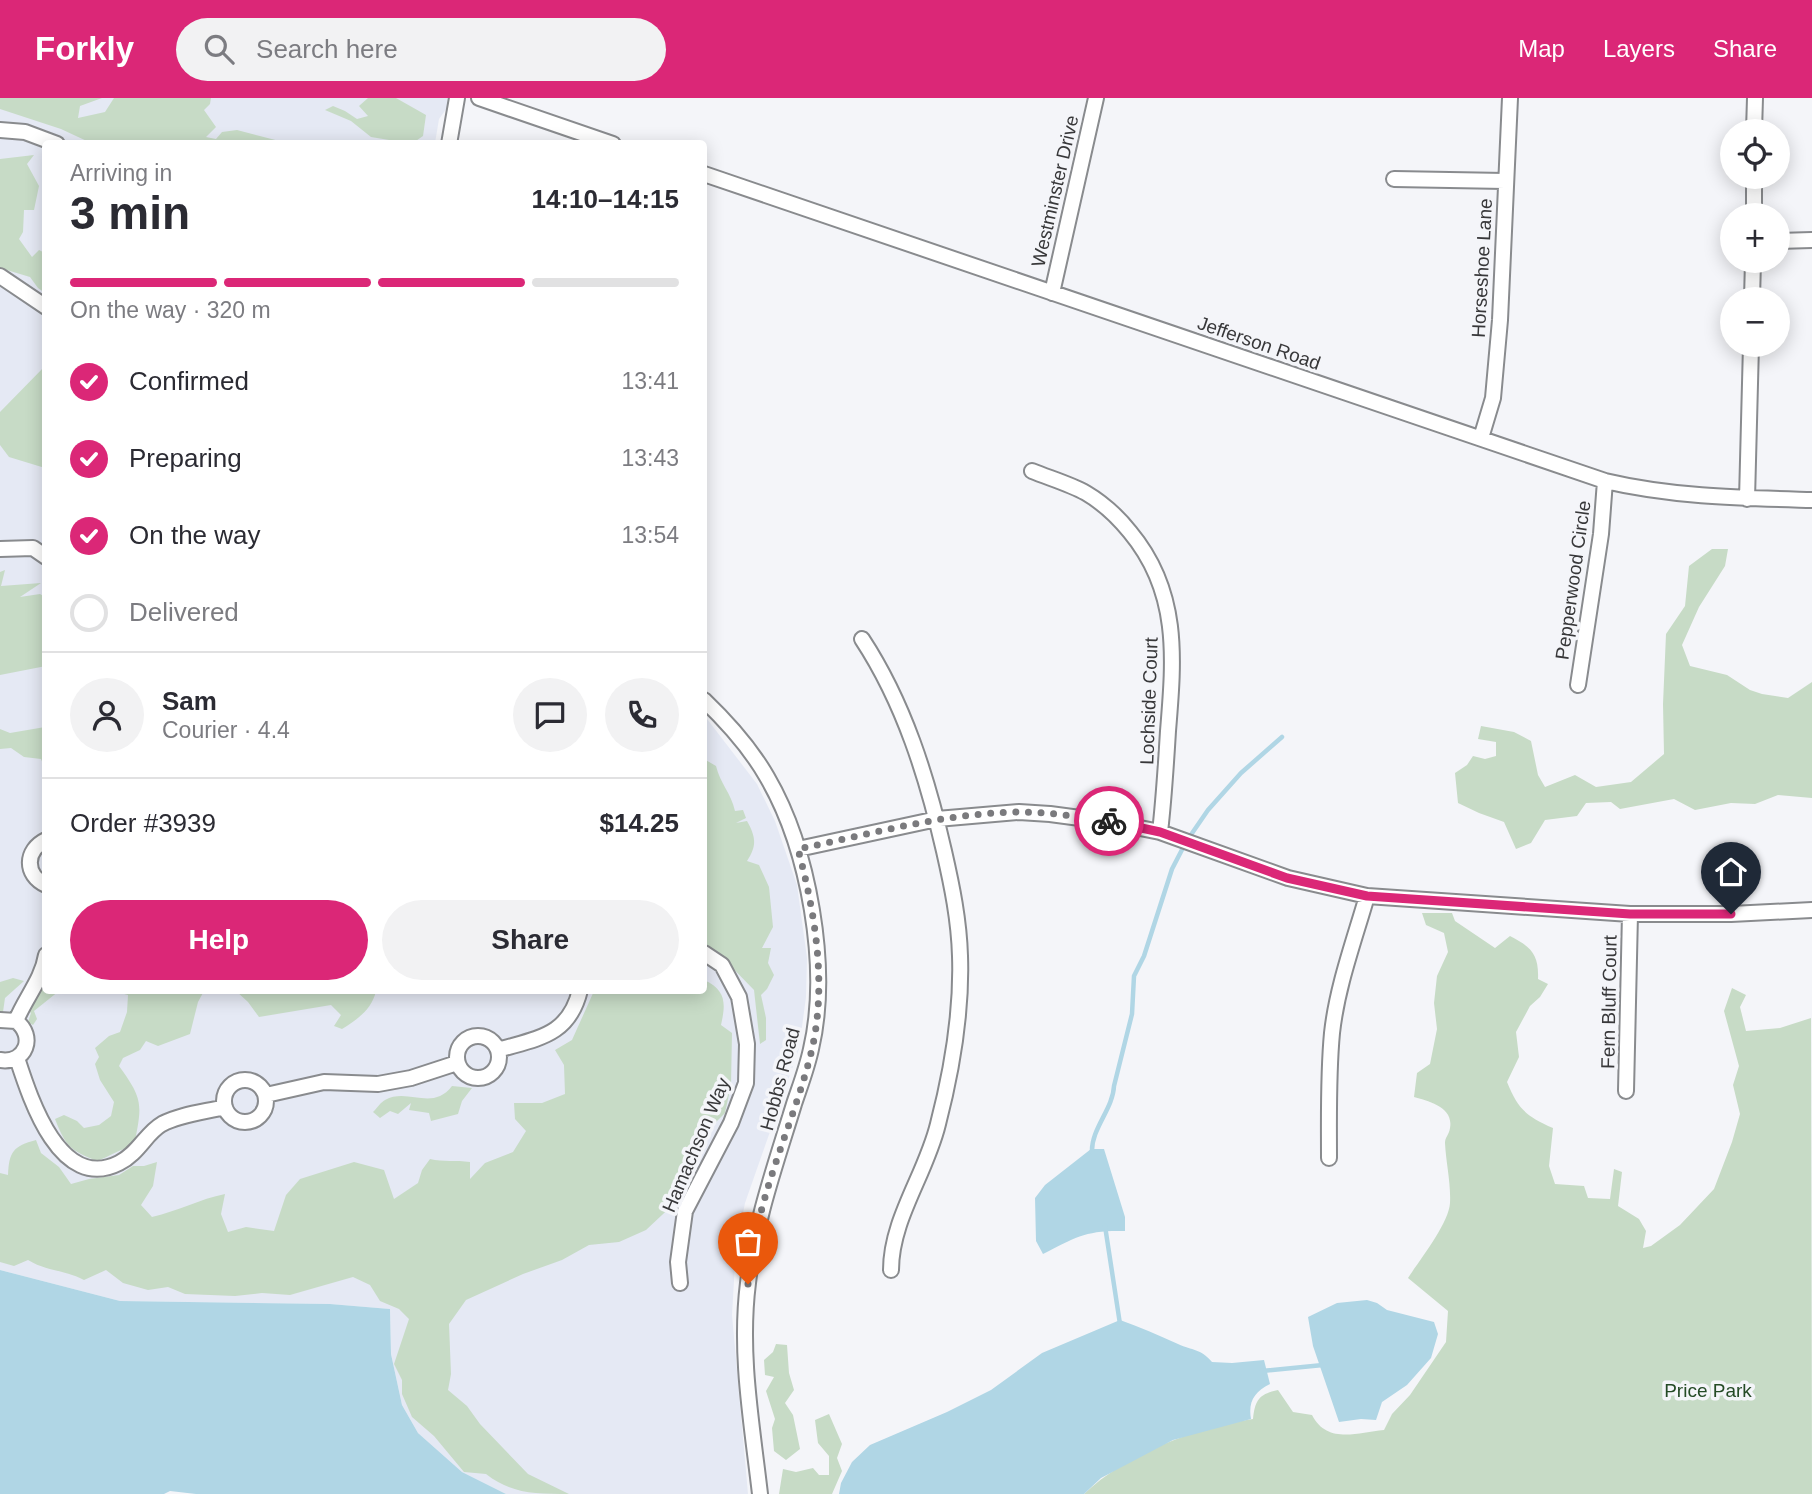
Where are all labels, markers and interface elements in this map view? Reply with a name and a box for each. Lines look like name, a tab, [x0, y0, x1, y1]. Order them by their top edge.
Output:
search box	[176, 18, 666, 81]
text: Forkly	[35, 30, 134, 67]
icon: search	[200, 30, 238, 68]
text: Search here	[256, 34, 398, 64]
text: Map	[1518, 35, 1565, 62]
text: Layers	[1603, 35, 1675, 62]
text: Share	[1713, 35, 1777, 62]
street label: Westminster Drive	[1027, 113, 1083, 269]
map controls	[1720, 119, 1790, 357]
button: locate	[1720, 119, 1790, 189]
text: Arriving in	[70, 160, 172, 186]
text: 14:10–14:15	[532, 184, 679, 214]
text: 3 min	[70, 187, 190, 239]
street label: Horseshoe Lane	[1468, 198, 1496, 338]
button: +	[1720, 203, 1790, 273]
button: −	[1720, 287, 1790, 357]
text: On the way · 320 m	[70, 297, 271, 323]
street label: Jefferson Road	[1195, 312, 1323, 374]
icon: check	[70, 363, 108, 401]
text: Confirmed	[129, 366, 249, 396]
text: 13:41	[621, 368, 679, 394]
icon: check	[70, 440, 108, 478]
text: Preparing	[129, 443, 242, 473]
text: 13:43	[621, 445, 679, 471]
street label: Pepperwood Circle	[1551, 499, 1595, 661]
icon: check	[70, 517, 108, 555]
text: On the way	[129, 520, 261, 550]
text: 13:54	[621, 522, 679, 548]
text: Delivered	[129, 597, 239, 627]
street label: Lochside Court	[1136, 636, 1162, 765]
button: person	[70, 678, 144, 752]
button: chat	[513, 678, 587, 752]
button: phone	[605, 678, 679, 752]
text: Sam	[162, 686, 217, 716]
text: Courier · 4.4	[162, 717, 290, 743]
courier	[1074, 786, 1144, 856]
icon: bike	[1090, 802, 1128, 840]
text: Order #3939	[70, 808, 216, 838]
text: $14.25	[599, 808, 679, 838]
pin	[1701, 842, 1761, 914]
icon: home	[1712, 853, 1750, 891]
button: Help	[70, 900, 368, 980]
button: Share	[382, 900, 679, 980]
street label: Fern Bluff Court	[1597, 934, 1621, 1069]
street label: Hobbs Road	[756, 1025, 804, 1133]
street label: Hamachson Way	[658, 1074, 734, 1215]
pin	[718, 1212, 778, 1284]
icon: bag	[729, 1223, 767, 1261]
park label: Price Park	[1664, 1380, 1752, 1401]

